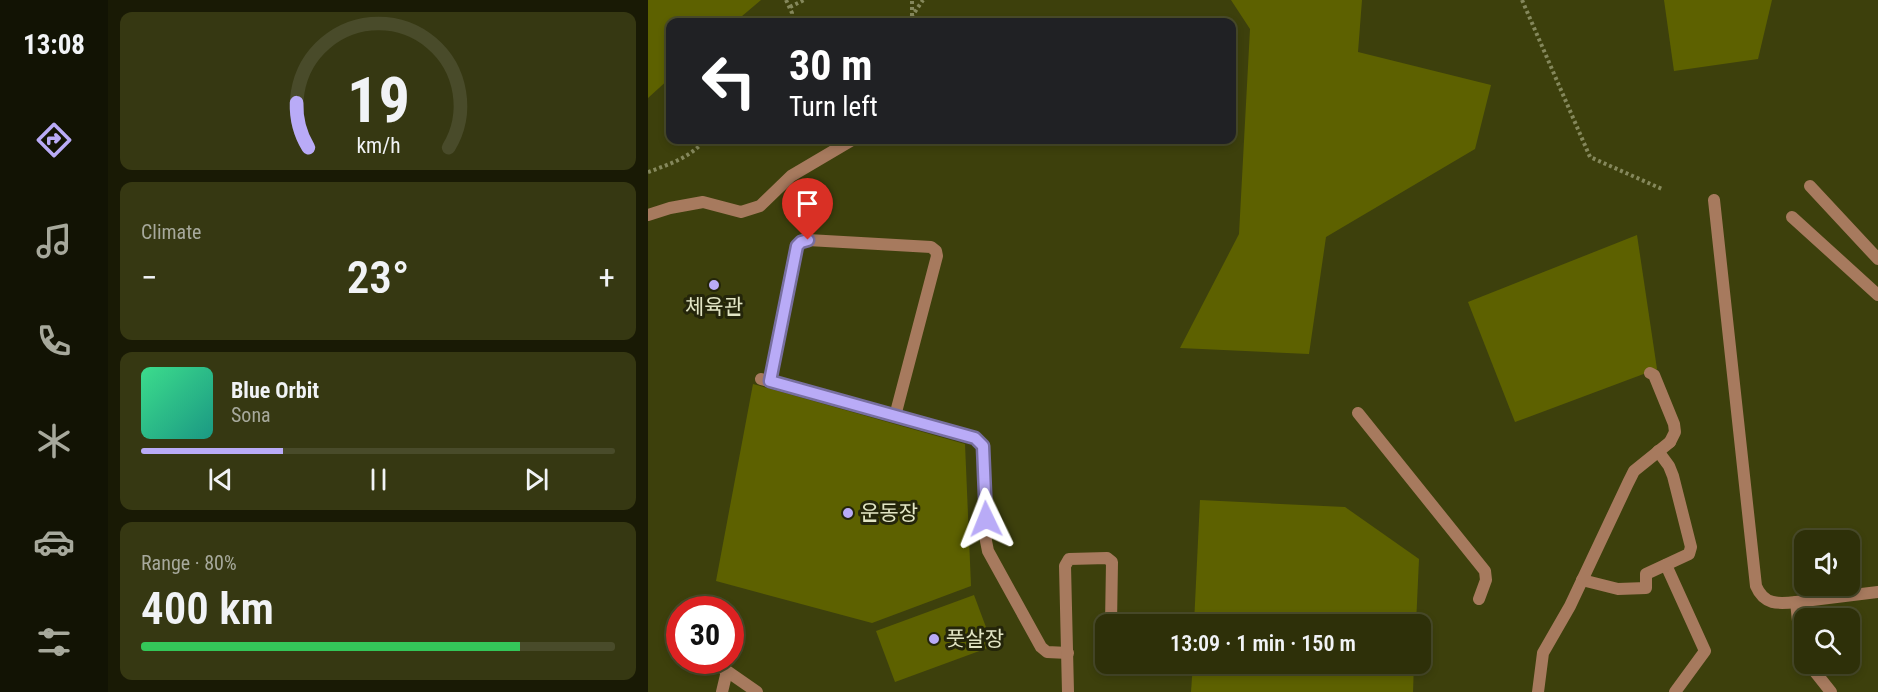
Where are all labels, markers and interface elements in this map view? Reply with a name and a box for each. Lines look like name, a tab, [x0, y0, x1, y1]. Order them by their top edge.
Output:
text: 13:08	[23, 29, 85, 61]
text: 30 m	[789, 41, 872, 90]
icon: left	[690, 42, 768, 120]
text: 19	[346, 64, 410, 137]
text: Turn left	[789, 91, 878, 123]
icon: directions	[33, 119, 75, 161]
text: km/h	[356, 133, 400, 158]
pin	[782, 178, 833, 240]
icon: arrive	[791, 187, 824, 220]
icon: music	[33, 220, 75, 262]
text: Climate	[141, 220, 201, 244]
text: 23°	[347, 251, 409, 304]
text: −	[141, 258, 158, 297]
text: +	[599, 258, 615, 297]
marker: 체육관	[707, 278, 721, 292]
place label: 체육관	[685, 295, 743, 319]
icon: phone	[33, 320, 75, 362]
text: Blue Orbit	[231, 378, 319, 403]
text: Sona	[231, 403, 271, 427]
icon: climate	[33, 420, 75, 462]
icon: previous	[204, 463, 237, 496]
icon: pause	[362, 463, 395, 496]
icon: next	[520, 463, 553, 496]
position arrow	[954, 487, 1018, 551]
place label: 운동장	[860, 501, 918, 525]
marker: 운동장	[841, 506, 855, 520]
icon: car	[33, 521, 75, 563]
map controls	[1794, 530, 1860, 674]
button: sound	[1794, 530, 1860, 596]
text: Range · 80%	[141, 551, 237, 575]
text: 400 km	[141, 582, 274, 635]
speed limit sign: 30	[666, 596, 744, 674]
button: search	[1794, 608, 1860, 674]
icon: filters	[33, 621, 75, 663]
place label: 풋살장	[946, 627, 1004, 651]
text: 13:09 · 1 min · 150 m	[1170, 631, 1356, 656]
marker: 풋살장	[927, 632, 941, 646]

